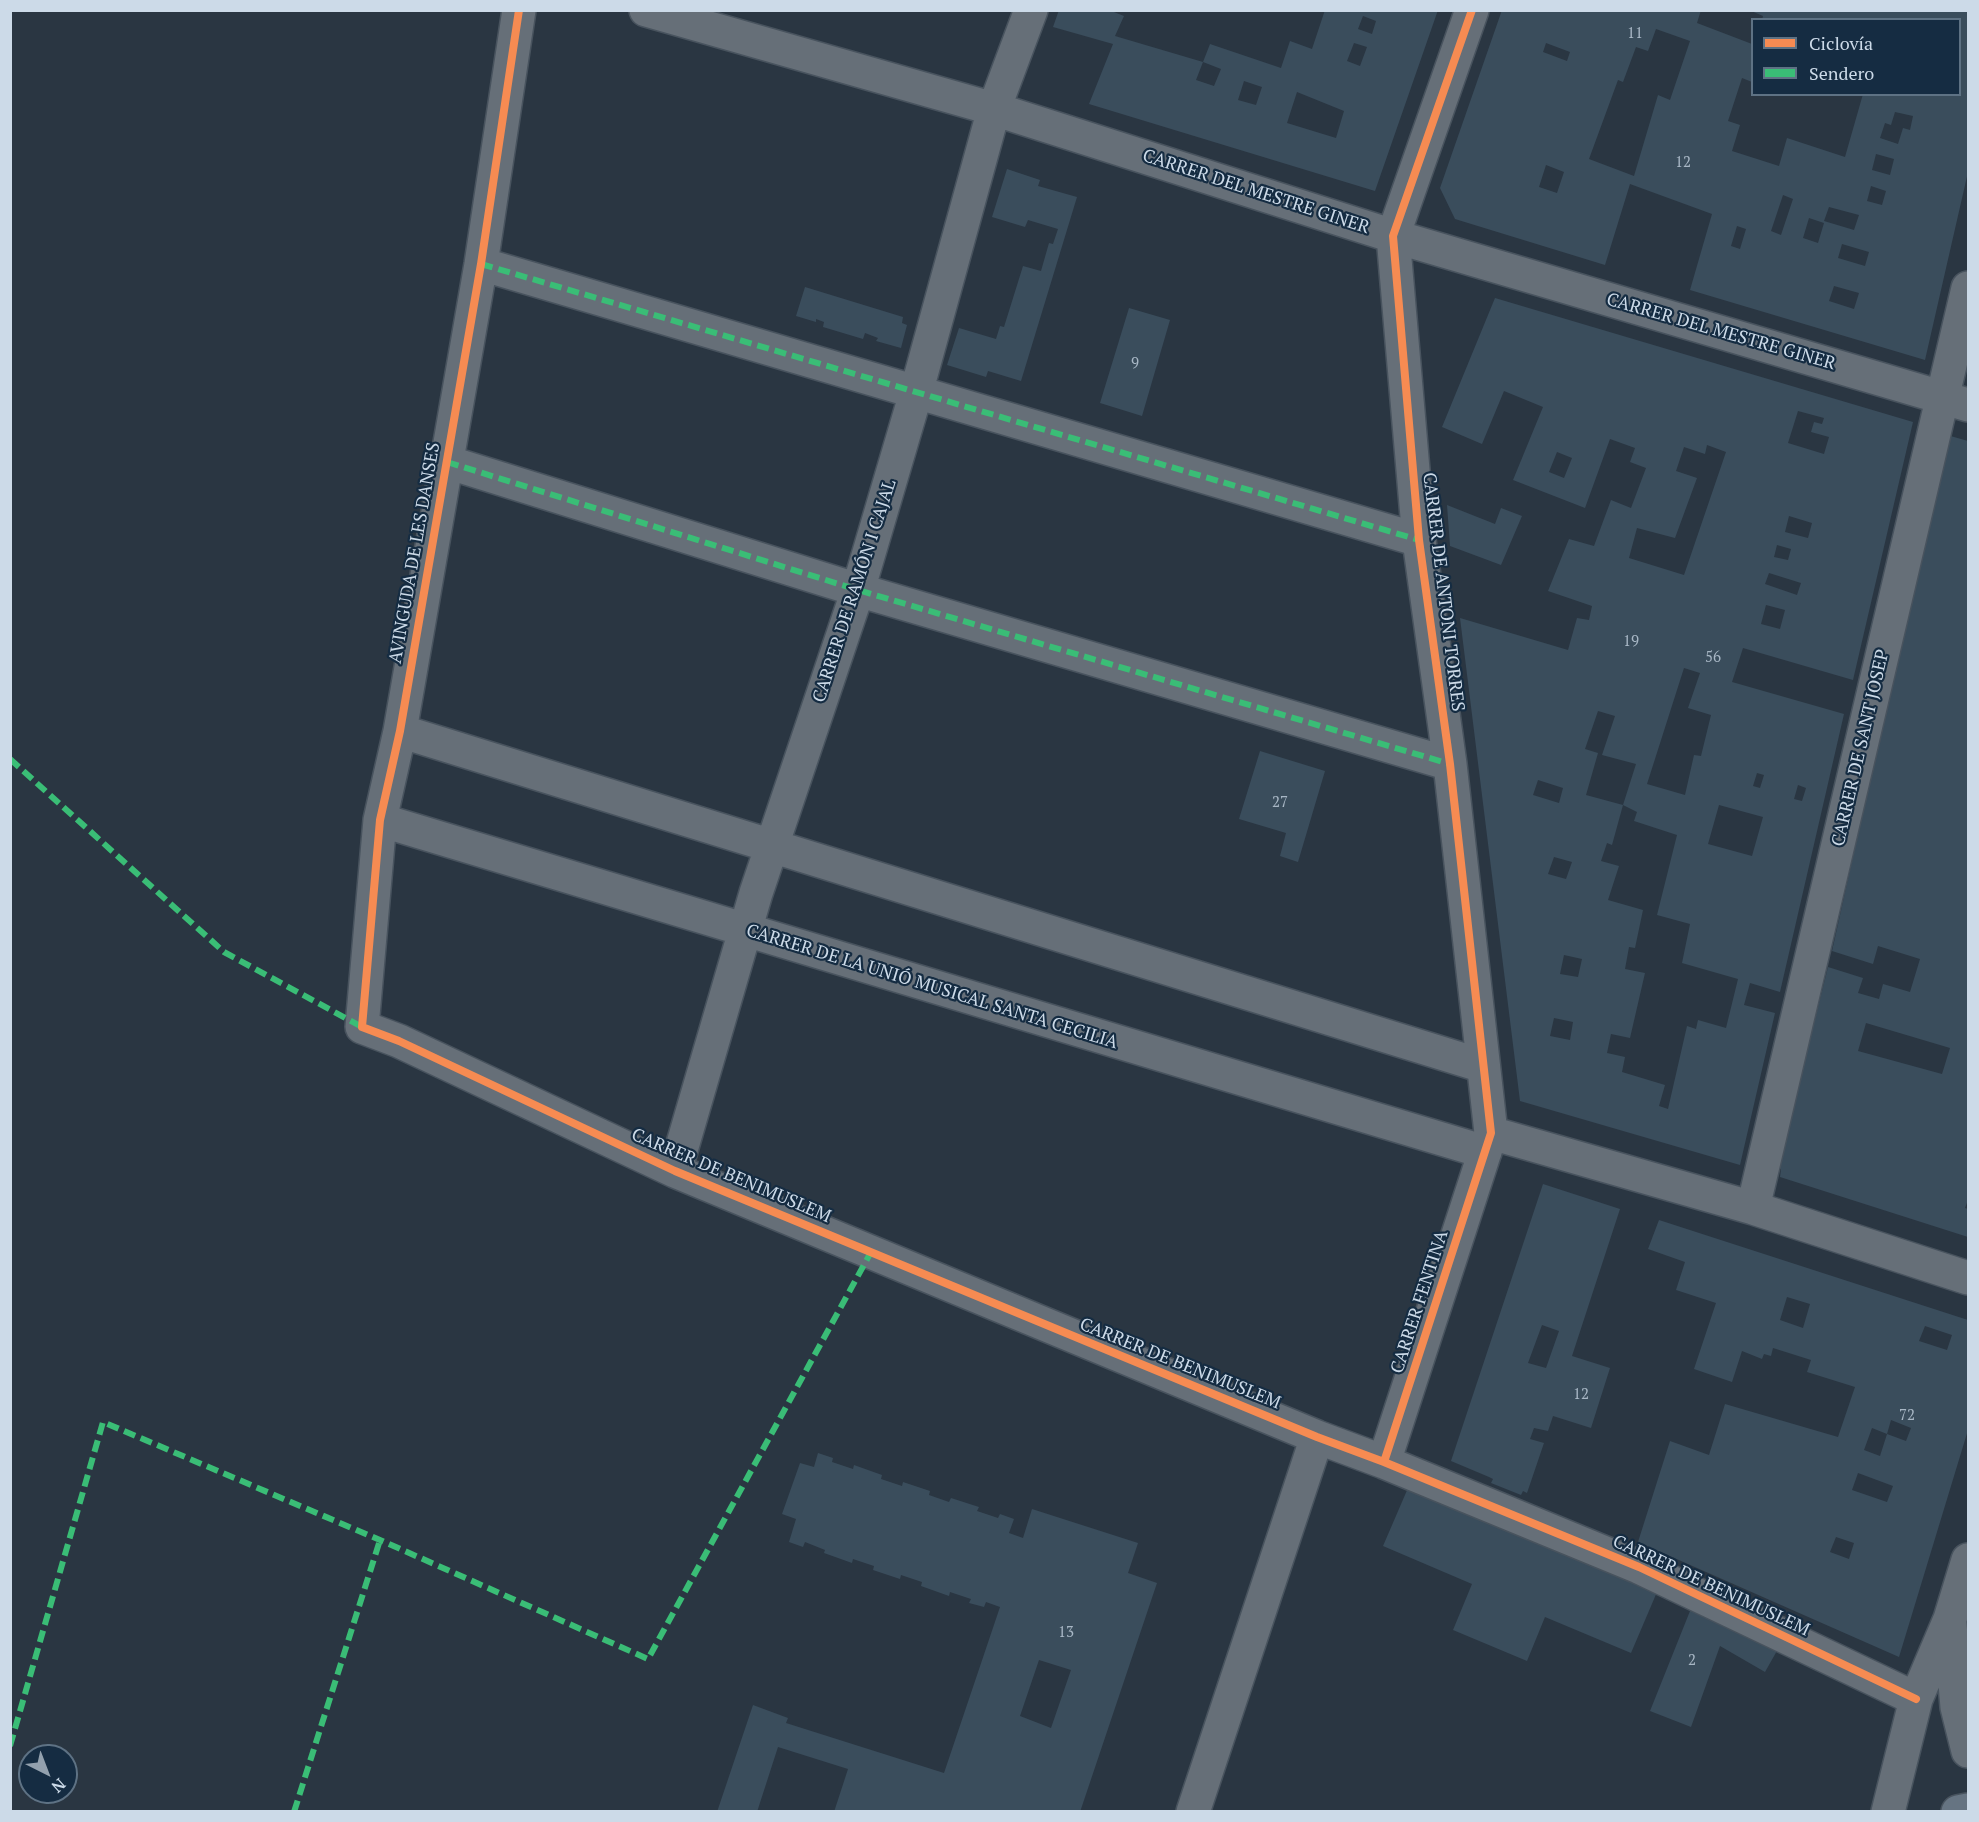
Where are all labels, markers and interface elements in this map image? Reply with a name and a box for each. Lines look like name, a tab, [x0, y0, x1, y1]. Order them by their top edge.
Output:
legend	[1751, 18, 1961, 96]
house number: 11	[1627, 25, 1643, 43]
text: Ciclovía	[1809, 31, 1873, 55]
text: Sendero	[1809, 61, 1874, 85]
street label: CARRER DEL MESTRE GINER	[1140, 145, 1372, 239]
house number: 12	[1675, 154, 1691, 172]
street label: CARRER DEL MESTRE GINER	[1604, 289, 1838, 375]
house number: 9	[1131, 355, 1139, 373]
street label: AVINGUDA DE LES DANSES	[385, 441, 445, 665]
street label: CARRER DE ANTONI TORRES	[1418, 471, 1468, 713]
street label: CARRER DE RAMÓN I CAJAL	[809, 477, 901, 705]
house number: 19	[1623, 633, 1639, 651]
street label: CARRER DE SANT JOSEP	[1828, 648, 1894, 848]
house number: 56	[1705, 649, 1721, 667]
house number: 27	[1272, 794, 1288, 812]
street label: CARRER DE LA UNIÓ MUSICAL SANTA CECILIA	[744, 920, 1120, 1054]
street label: CARRER DE BENIMUSLEM	[628, 1124, 834, 1228]
street label: CARRER FENTINA	[1387, 1228, 1453, 1376]
street label: CARRER DE BENIMUSLEM	[1076, 1314, 1284, 1414]
house number: 12	[1573, 1386, 1589, 1404]
house number: 72	[1899, 1407, 1915, 1425]
street label: CARRER DE BENIMUSLEM	[1609, 1531, 1813, 1641]
house number: 13	[1058, 1624, 1074, 1642]
house number: 2	[1688, 1652, 1696, 1670]
north arrow	[18, 1744, 78, 1804]
text: N	[47, 1774, 71, 1798]

